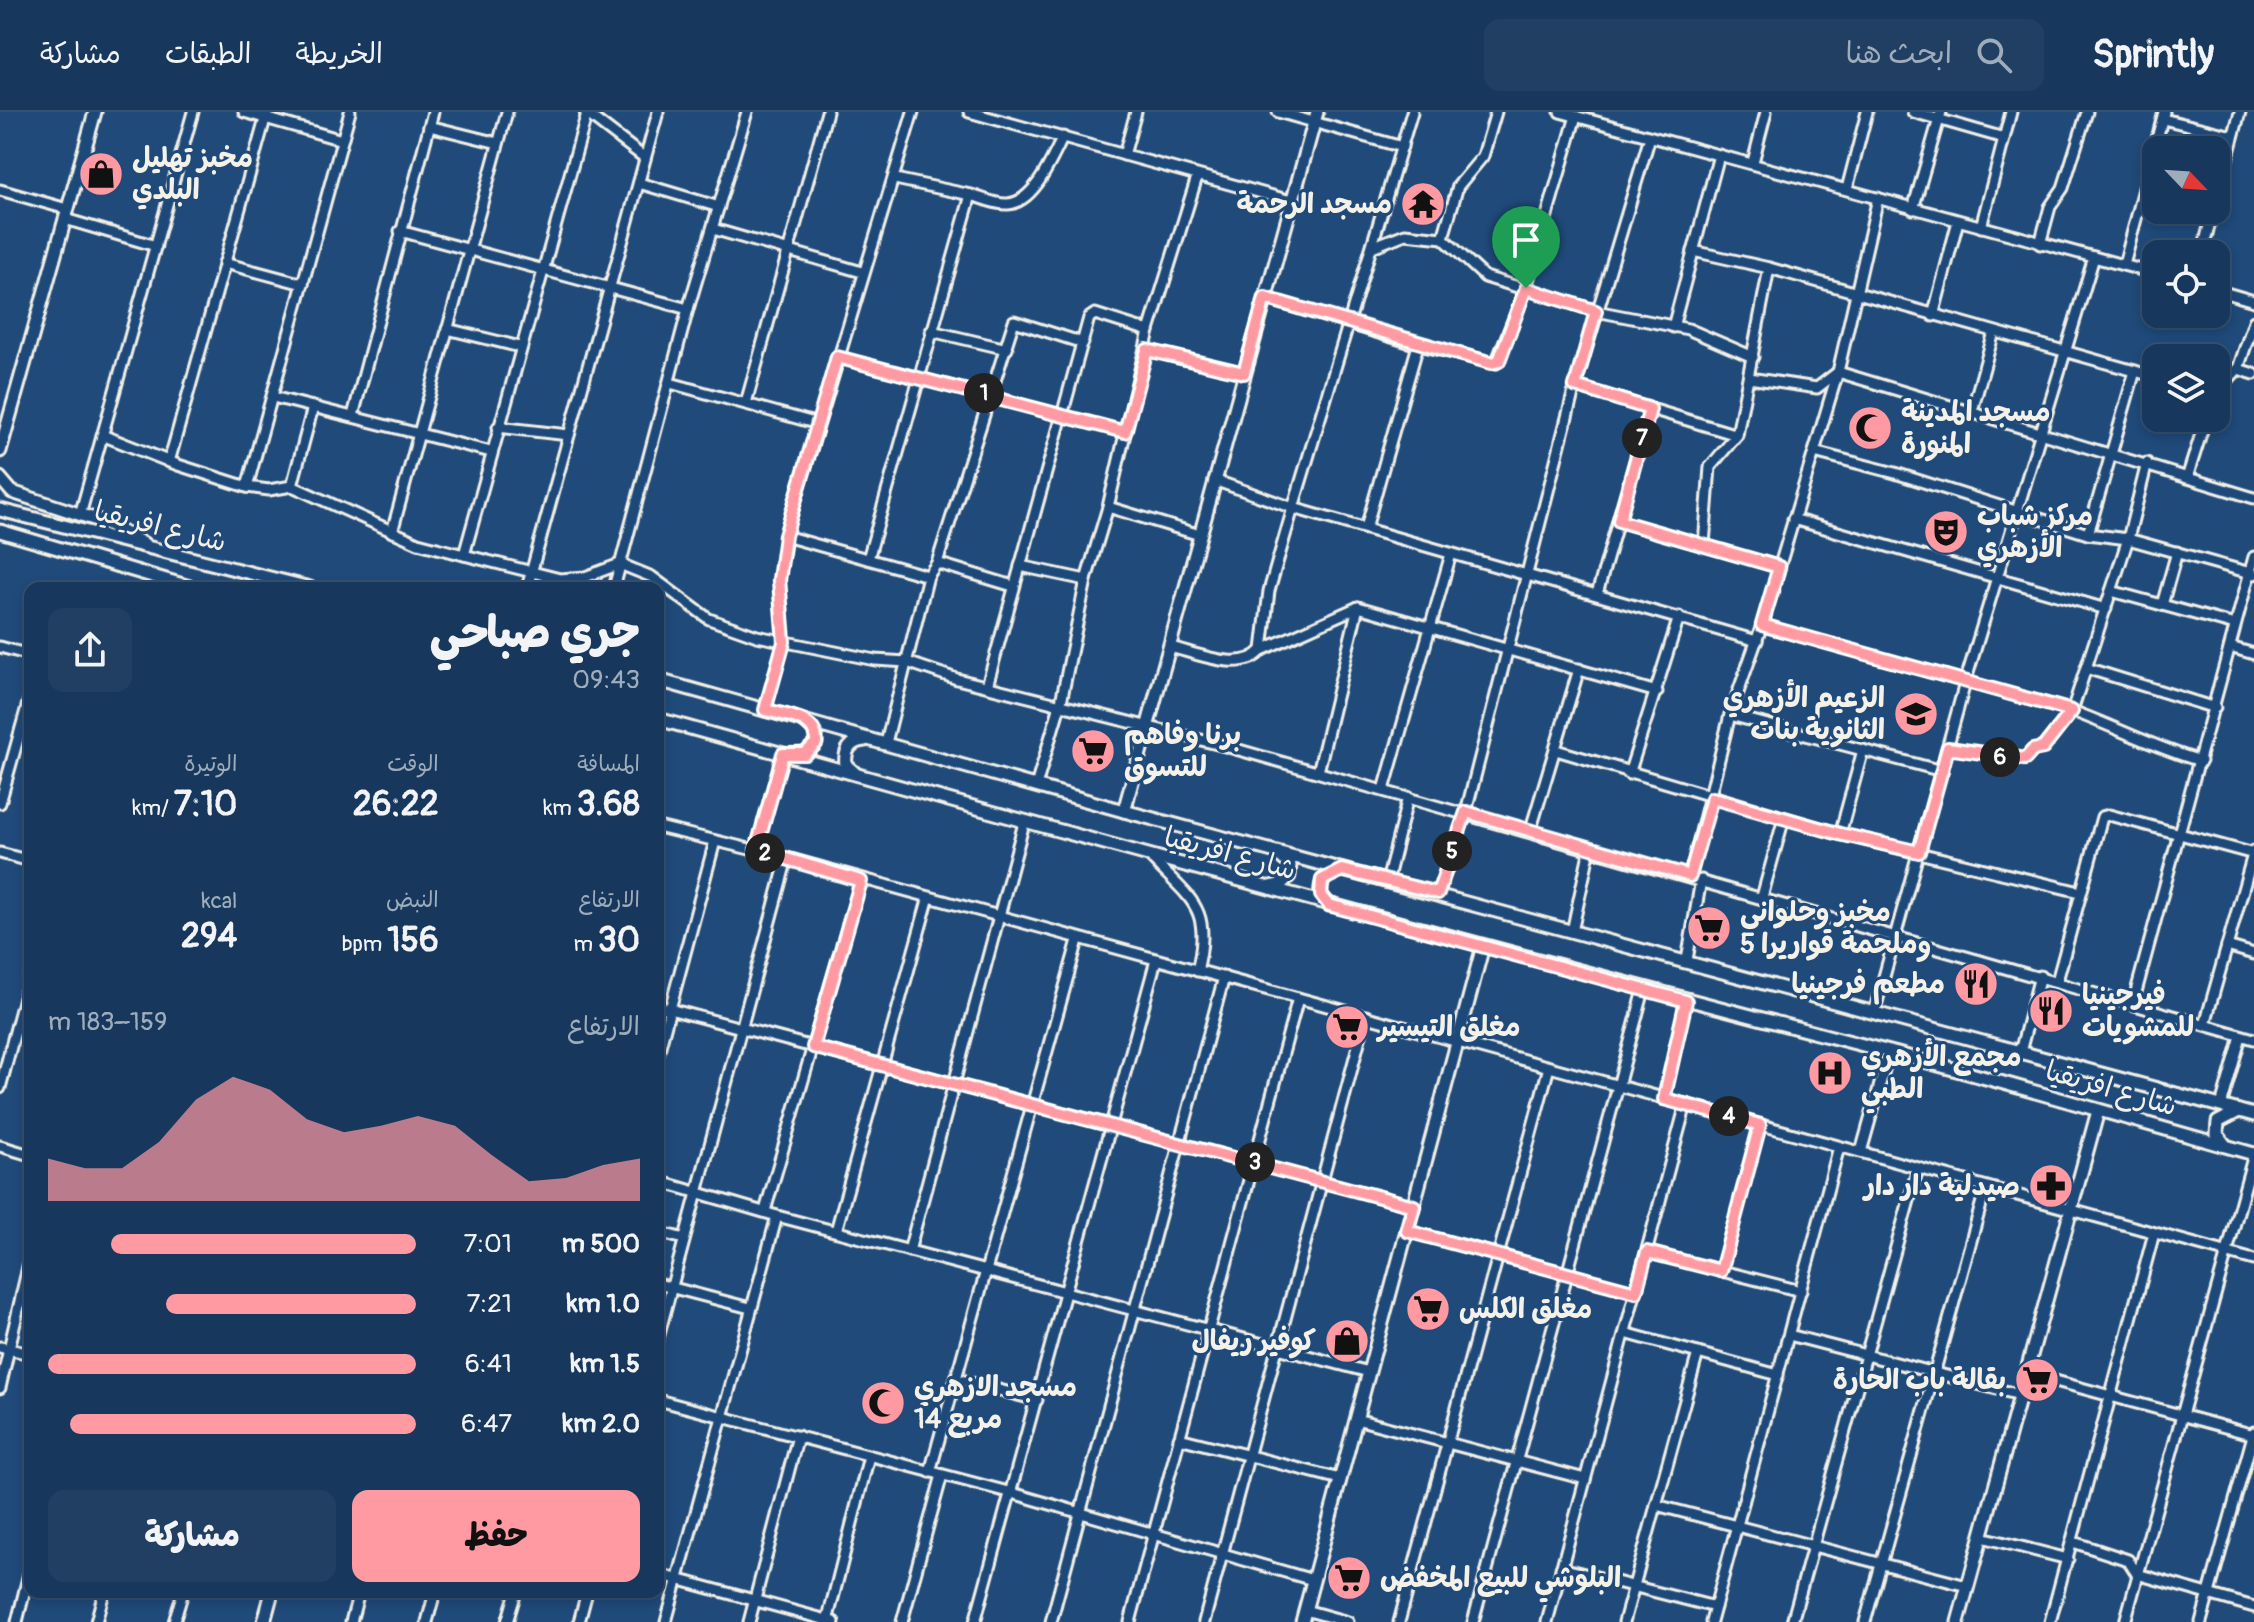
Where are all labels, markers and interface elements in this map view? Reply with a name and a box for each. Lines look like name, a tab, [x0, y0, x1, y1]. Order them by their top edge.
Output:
search box	[1484, 19, 2044, 91]
text: Sprintly	[2092, 31, 2214, 79]
icon: search	[1972, 33, 2016, 77]
text: ابحث هنا	[1845, 35, 1952, 72]
text: مشاركة	[40, 37, 121, 72]
text: الطبقات	[165, 37, 251, 72]
text: الخريطة	[295, 37, 383, 72]
north arrow	[2142, 136, 2230, 224]
map controls	[2142, 136, 2230, 432]
place label: مخبز تهليل البلدي	[132, 141, 253, 210]
shop icon: مخبز تهليل البلدي	[77, 150, 125, 198]
temple icon: مسجد الرحمة	[1399, 180, 1447, 228]
place label: مسجد الرحمة	[1237, 187, 1392, 222]
pin	[1492, 206, 1560, 288]
icon: arrive	[1504, 218, 1548, 262]
button: locate	[2142, 240, 2230, 328]
button: layers	[2142, 344, 2230, 432]
pin: 1	[964, 373, 1004, 413]
text: 1	[980, 379, 988, 407]
place label: مسجد المدينة المنورة	[1901, 395, 2051, 462]
mosque icon: مسجد المدينة المنورة	[1846, 404, 1894, 452]
pin: 7	[1622, 418, 1662, 458]
text: 7	[1636, 424, 1648, 452]
street label: شارع افريقيا	[90, 494, 230, 561]
place label: مركز شباب الأزهري	[1977, 499, 2093, 568]
theatre icon: مركز شباب الأزهري	[1922, 508, 1970, 556]
text: جري صباحي	[430, 606, 640, 661]
button: share	[48, 608, 132, 692]
text: 09:43	[572, 664, 640, 696]
place label: الزعيم الأزهري الثانوية بنات	[1723, 679, 1885, 748]
school or university icon: الزعيم الأزهري الثانوية بنات	[1892, 690, 1940, 738]
place label: برنا وفاهم للتسوق	[1124, 718, 1241, 785]
supermarket icon: برنا وفاهم للتسوق	[1069, 727, 1117, 775]
pin: 6	[1980, 737, 2020, 777]
text: 6	[1994, 743, 2006, 771]
text: الوتيرة	[184, 750, 237, 778]
text: الوقت	[387, 750, 439, 778]
text: المسافة	[577, 750, 640, 778]
text: 7:10	[174, 783, 237, 826]
text: 26:22	[353, 783, 439, 826]
text: 3.68	[577, 783, 640, 826]
text: /km	[132, 794, 174, 822]
text: km	[543, 794, 577, 822]
street label: شارع افريقيا	[1160, 820, 1300, 889]
pin: 5	[1432, 831, 1472, 871]
pin: 2	[745, 833, 785, 873]
text: 5	[1446, 837, 1458, 865]
text: 2	[759, 839, 771, 867]
text: النبض	[386, 886, 439, 914]
text: الارتفاع	[578, 886, 640, 914]
text: kcal	[202, 887, 237, 915]
place label: مخبز وحلواني وملحمة قواريرا 5	[1740, 895, 1931, 963]
supermarket icon: مخبز وحلواني وملحمة قواريرا 5	[1685, 904, 1733, 952]
text: 294	[181, 915, 237, 958]
text: 156	[387, 919, 439, 962]
text: 30	[598, 919, 640, 962]
text: bpm	[342, 930, 387, 958]
text: m	[573, 930, 598, 958]
restaurant icon: مطعم فرجينيا	[1952, 960, 2000, 1008]
place label: مطعم فرجينيا	[1791, 967, 1945, 1005]
place label: فيرجينيا للمشويات	[2082, 978, 2194, 1045]
restaurant icon: فيرجينيا للمشويات	[2027, 987, 2075, 1035]
supermarket icon: مغلق التيسير	[1323, 1003, 1371, 1051]
text: 159–183 m	[48, 1006, 168, 1038]
place label: مغلق التيسير	[1375, 1010, 1520, 1045]
text: الارتفاع	[567, 1011, 640, 1043]
place label: مجمع الأزهري الطبي	[1861, 1038, 2021, 1114]
hospital icon: مجمع الأزهري الطبي	[1806, 1049, 1854, 1097]
street label: شارع افريقيا	[2041, 1054, 2181, 1125]
pin: 4	[1709, 1096, 1749, 1136]
text: 4	[1723, 1102, 1735, 1130]
pin: 3	[1235, 1142, 1275, 1182]
text: 3	[1249, 1148, 1261, 1176]
pharmacy icon: صيدلية دار دار	[2027, 1162, 2075, 1210]
place label: صيدلية دار دار	[1861, 1169, 2020, 1204]
text: 7:01	[463, 1228, 512, 1260]
text: 500 m	[562, 1228, 640, 1260]
supermarket icon: مغلق الكلس	[1404, 1285, 1452, 1333]
text: 7:21	[467, 1288, 512, 1320]
text: 1.0 km	[567, 1288, 640, 1320]
place label: مغلق الكلس	[1459, 1292, 1592, 1327]
shop icon: كوفير ريفال	[1323, 1317, 1371, 1365]
place label: كوفير ريفال	[1192, 1324, 1317, 1359]
text: 6:41	[465, 1348, 512, 1380]
text: 1.5 km	[570, 1348, 640, 1380]
supermarket icon: بقالة باب الحارة	[2013, 1356, 2061, 1404]
place label: بقالة باب الحارة	[1833, 1363, 2006, 1398]
place label: مسجد الازهري مربع 14	[914, 1370, 1077, 1439]
mosque icon: مسجد الازهري مربع 14	[859, 1379, 907, 1427]
text: 6:47	[461, 1408, 512, 1440]
text: 2.0 km	[562, 1408, 640, 1440]
button: مشاركة	[48, 1490, 336, 1582]
button: حفظ	[352, 1490, 640, 1582]
supermarket icon: البلوشي للبيع المخفض	[1325, 1554, 1373, 1602]
place label: البلوشي للبيع المخفض	[1380, 1561, 1621, 1603]

